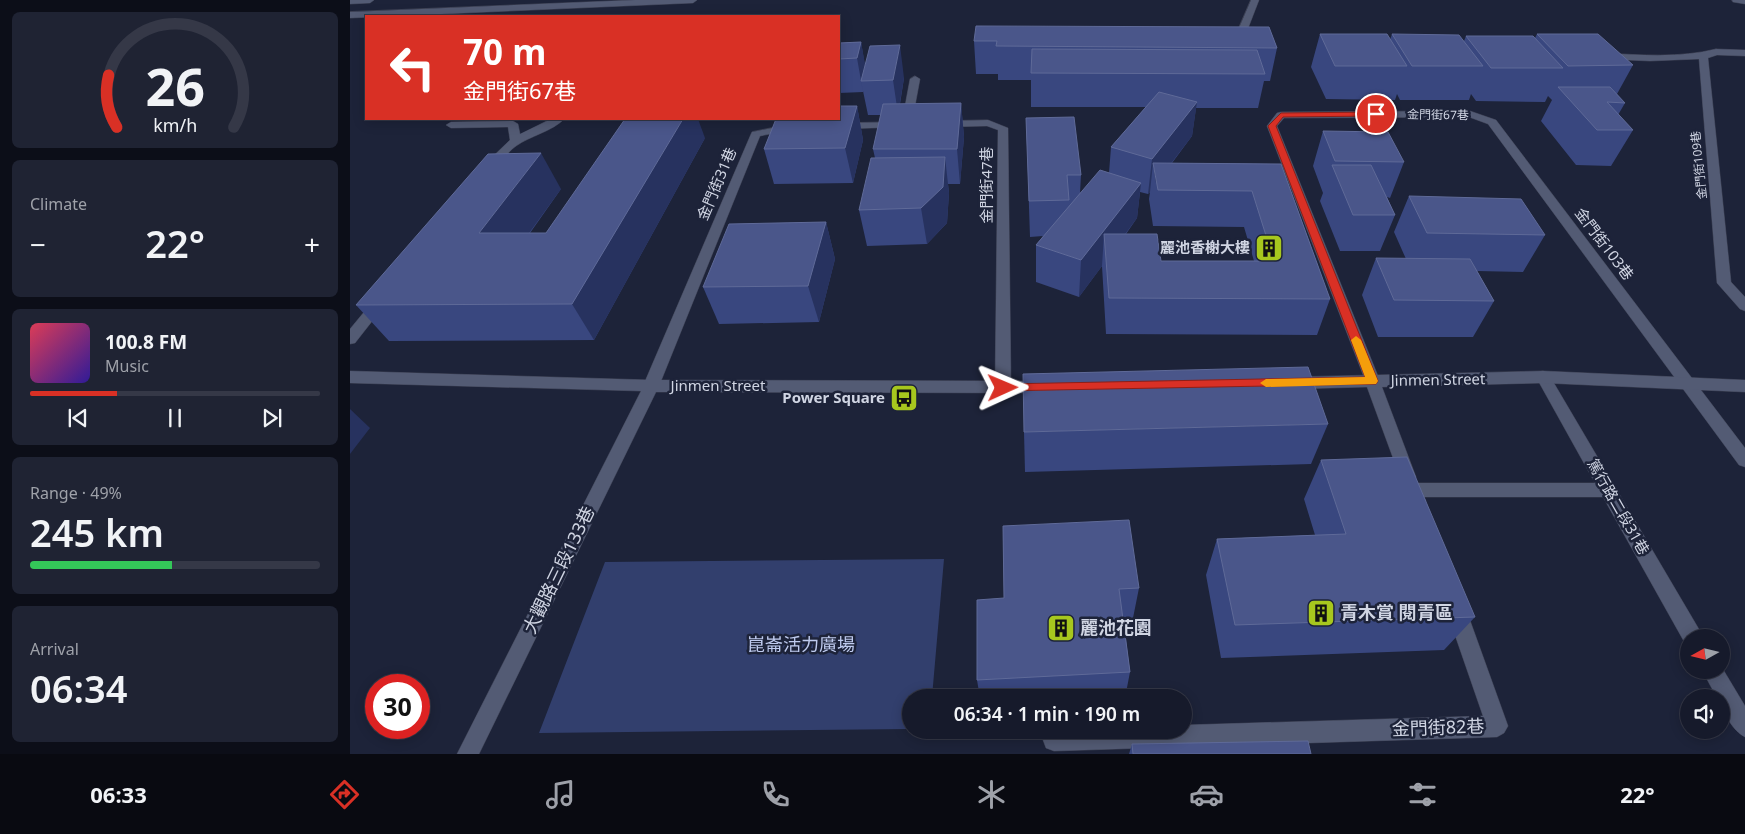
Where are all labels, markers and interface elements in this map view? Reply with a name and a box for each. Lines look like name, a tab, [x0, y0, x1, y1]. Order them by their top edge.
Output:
text: 70 m	[463, 28, 546, 75]
icon: left	[380, 35, 445, 100]
text: 26	[145, 50, 205, 121]
text: 金門街67巷	[463, 75, 576, 105]
pin	[1355, 93, 1397, 135]
icon: arrive	[1362, 100, 1390, 128]
street label: 金門街67巷	[1407, 105, 1469, 124]
text: km/h	[153, 113, 197, 137]
street label: 金門街109巷	[1686, 130, 1711, 200]
street label: 金門街31巷	[692, 144, 740, 223]
street label: 金門街47巷	[976, 146, 996, 224]
text: Climate	[30, 193, 87, 215]
street label: 金門街103巷	[1571, 203, 1639, 284]
text: 22°	[145, 217, 205, 269]
text: −	[30, 225, 46, 263]
text: +	[304, 225, 320, 263]
building icon: 麗池香榭大樓	[1254, 233, 1284, 263]
place label: 麗池香榭大樓	[1160, 237, 1250, 257]
text: 100.8 FM	[105, 329, 187, 355]
text: Music	[105, 355, 149, 377]
position arrow	[976, 361, 1028, 413]
street label: Jinmen Street	[1388, 368, 1486, 390]
street label: Jinmen Street	[669, 375, 766, 395]
bus stop icon: Power Square	[889, 383, 919, 413]
place label: Power Square	[782, 387, 885, 407]
icon: previous	[64, 404, 92, 432]
icon: pause	[161, 404, 189, 432]
icon: next	[258, 404, 286, 432]
street label: 篤行路二段31巷	[1583, 455, 1654, 558]
text: Range · 49%	[30, 482, 122, 504]
street label: 大觀路三段133巷	[517, 502, 599, 637]
text: 245 km	[30, 506, 164, 558]
building icon: 青木賞 閱青區	[1306, 598, 1336, 628]
place label: 青木賞 閱青區	[1340, 600, 1453, 624]
building icon: 麗池花園	[1046, 613, 1076, 643]
place label: 麗池花園	[1080, 615, 1152, 639]
north arrow	[1680, 629, 1730, 679]
map controls	[1680, 629, 1730, 739]
park label: 崑崙活力廣場	[747, 632, 855, 656]
text: Arrival	[30, 638, 79, 660]
text: 06:34	[30, 662, 127, 714]
speed limit sign: 30	[365, 674, 430, 739]
button: sound	[1680, 689, 1730, 739]
text: 06:34 · 1 min · 190 m	[954, 701, 1140, 727]
street label: 金門街82巷	[1391, 713, 1485, 741]
icon: directions	[327, 777, 362, 812]
icon: music	[543, 777, 578, 812]
icon: phone	[758, 777, 793, 812]
icon: climate	[974, 777, 1009, 812]
icon: car	[1189, 777, 1224, 812]
icon: filters	[1405, 777, 1440, 812]
text: 06:33	[90, 779, 147, 809]
text: 22°	[1620, 779, 1655, 809]

